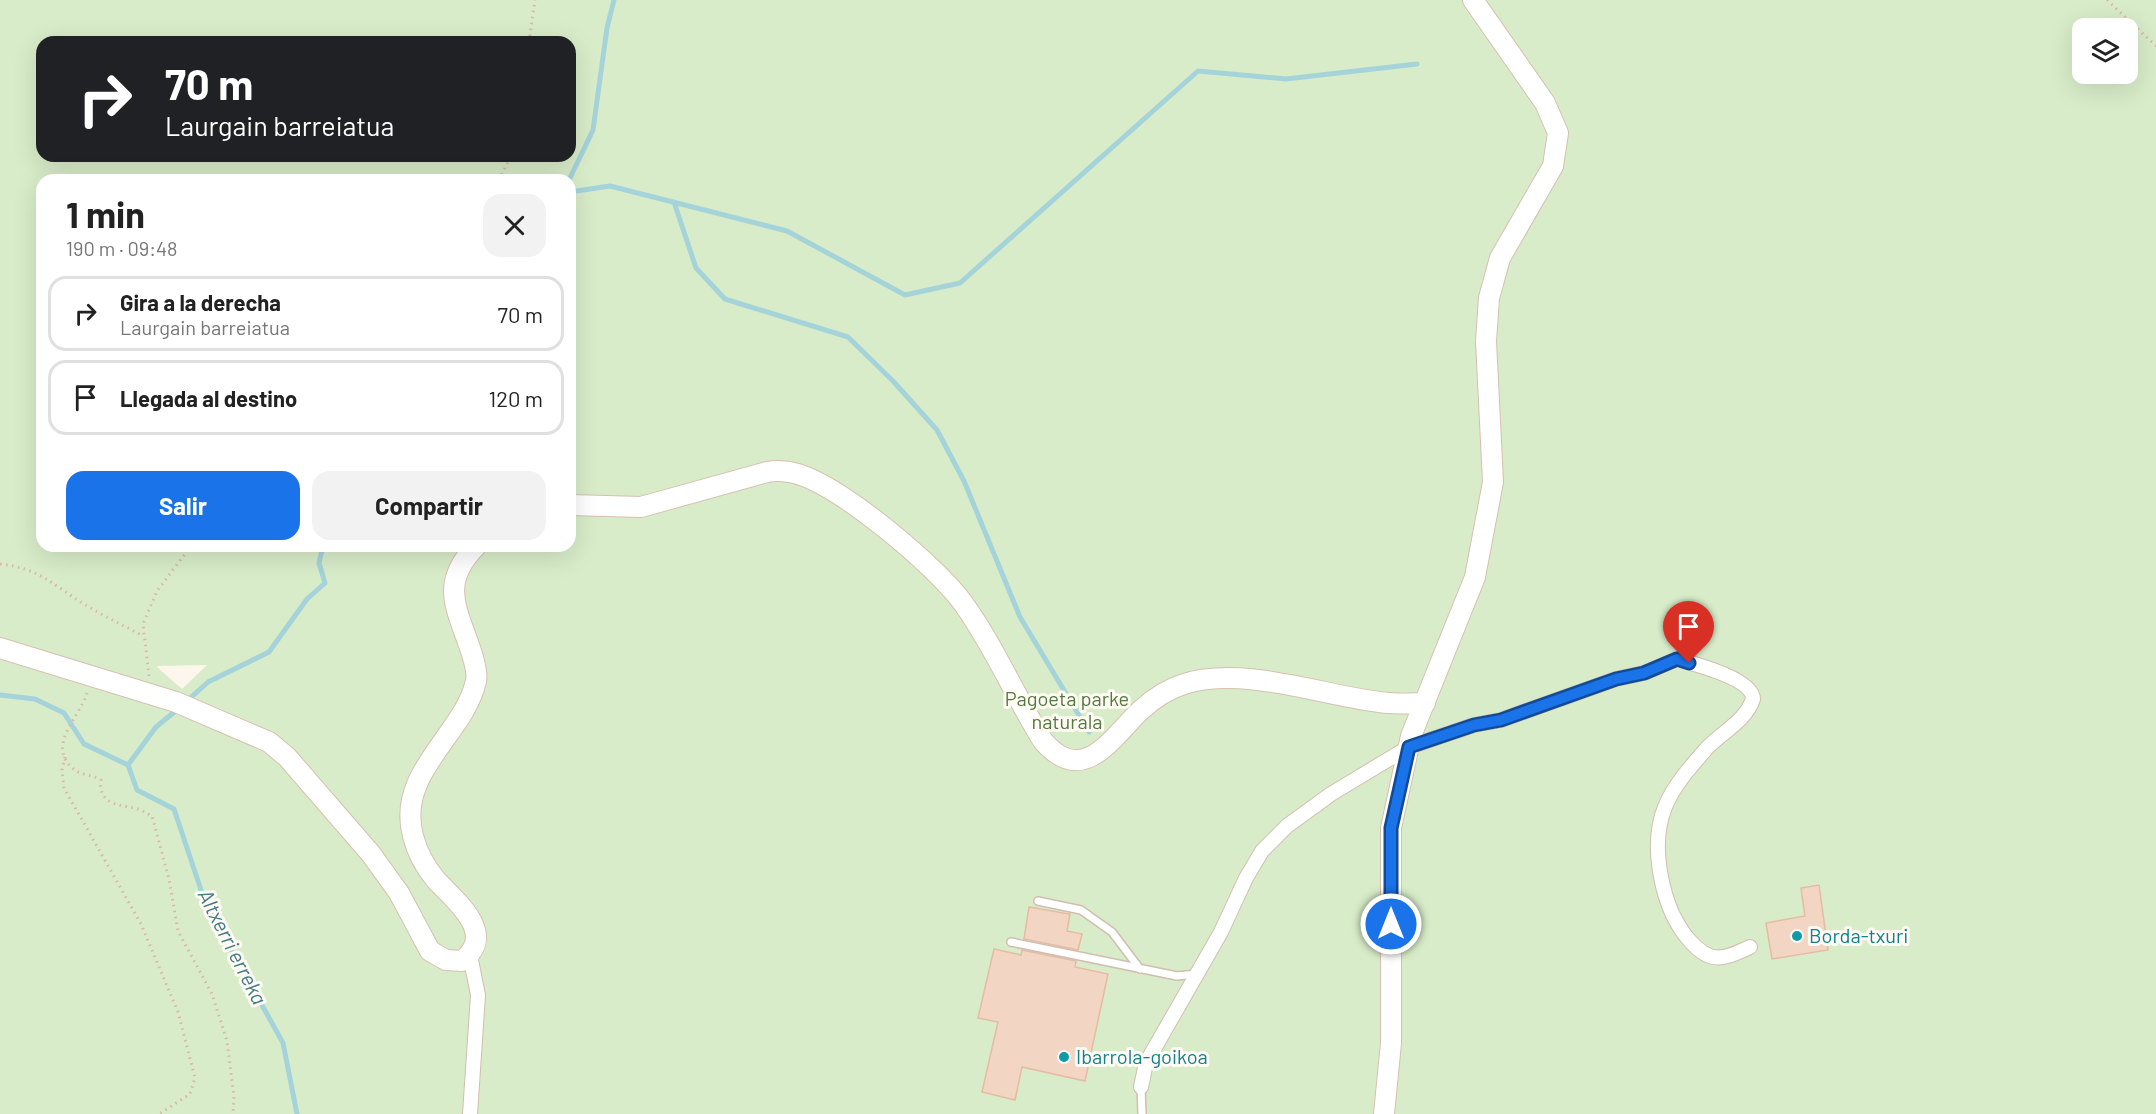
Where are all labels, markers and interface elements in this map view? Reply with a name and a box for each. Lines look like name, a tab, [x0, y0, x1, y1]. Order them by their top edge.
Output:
map controls	[2072, 18, 2138, 84]
button: layers	[2072, 18, 2138, 84]
text: 70 m	[165, 58, 253, 108]
icon: right	[66, 60, 144, 138]
text: Laurgain barreiatua	[165, 109, 394, 141]
text: 1 min	[66, 192, 145, 235]
button: close	[483, 194, 546, 257]
text: 190 m · 09:48	[66, 236, 177, 260]
text: Gira a la derecha	[120, 289, 281, 315]
icon: right	[69, 297, 102, 330]
text: 70 m	[498, 301, 543, 327]
text: Laurgain barreiatua	[120, 315, 290, 339]
icon: arrive	[69, 381, 102, 414]
text: Llegada al destino	[120, 385, 297, 411]
text: 120 m	[488, 385, 543, 411]
button: Salir	[66, 471, 300, 540]
button: Compartir	[312, 471, 546, 540]
pin	[1663, 601, 1714, 663]
icon: arrive	[1672, 610, 1705, 643]
park label: Pagoeta parke naturala	[1005, 686, 1129, 733]
water label: Altxerri erreka	[194, 884, 273, 1008]
position arrow	[1359, 892, 1423, 956]
place label: Borda-txuri	[1809, 923, 1908, 947]
marker: Borda-txuri	[1790, 929, 1804, 943]
place label: Ibarrola-goikoa	[1076, 1044, 1208, 1068]
marker: Ibarrola-goikoa	[1057, 1050, 1071, 1064]

